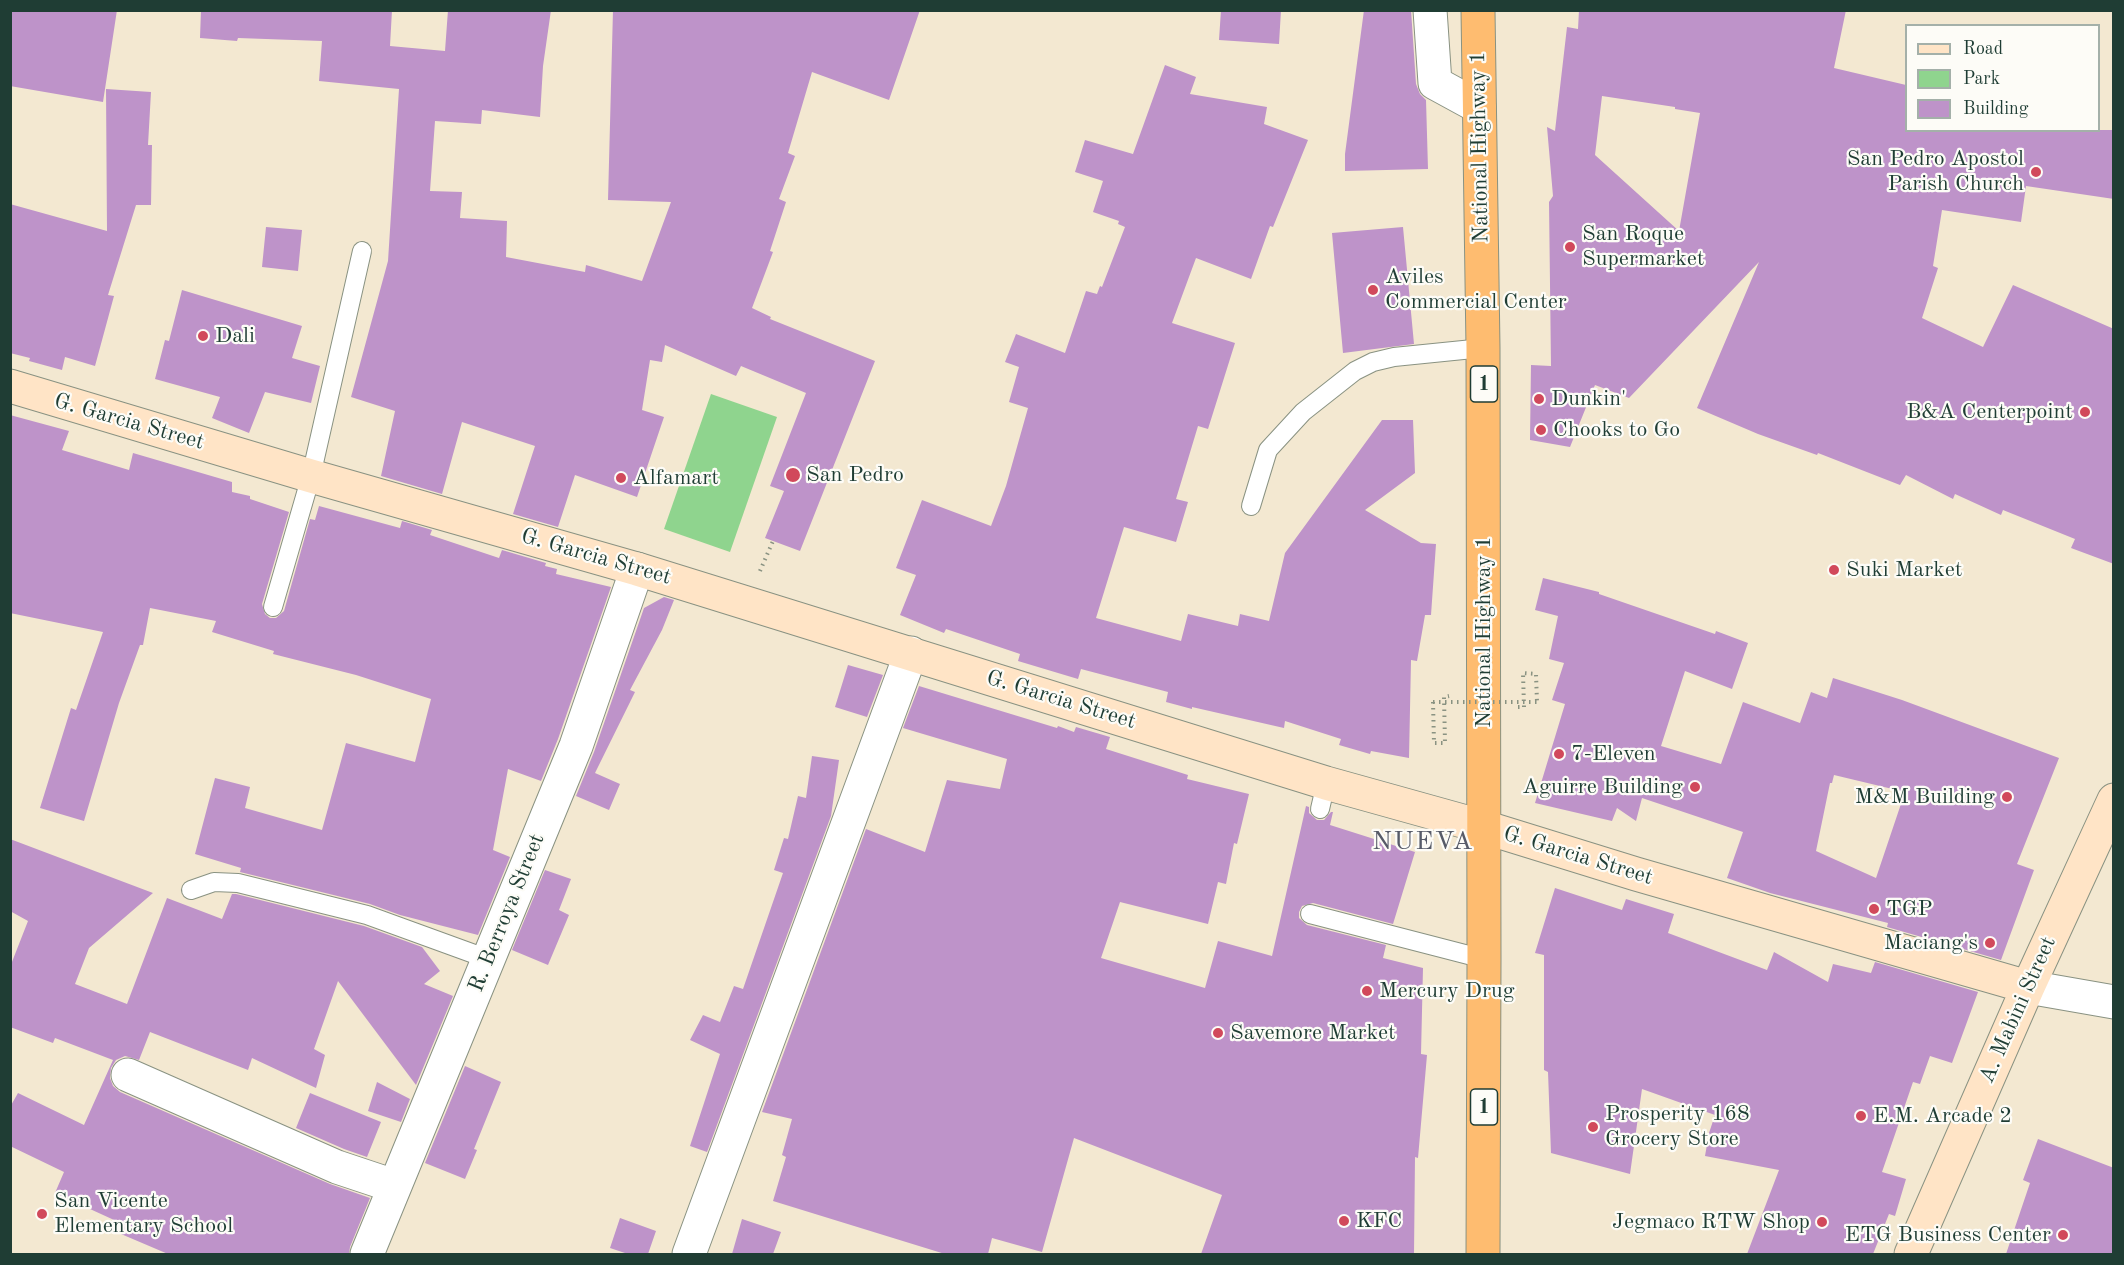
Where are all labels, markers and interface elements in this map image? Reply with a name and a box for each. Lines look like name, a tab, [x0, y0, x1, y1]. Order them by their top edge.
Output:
legend	[1905, 24, 2100, 132]
text: Road	[1963, 40, 2003, 58]
street label: National Highway 1	[1465, 51, 1495, 243]
text: Park	[1963, 70, 2000, 88]
text: Building	[1963, 100, 2028, 118]
place label: San Pedro Apostol Parish Church	[1847, 146, 2024, 198]
marker: San Pedro Apostol Parish Church	[2029, 165, 2043, 179]
place label: San Roque Supermarket	[1582, 221, 1705, 272]
marker: San Roque Supermarket	[1563, 240, 1577, 254]
place label: Aviles Commercial Center	[1385, 264, 1567, 316]
marker: Aviles Commercial Center	[1366, 283, 1380, 297]
place label: Dali	[215, 323, 255, 349]
marker: Dali	[196, 329, 210, 343]
road number: 1	[1470, 366, 1498, 402]
place label: Dunkin'	[1551, 386, 1626, 412]
street label: G. Garcia Street	[51, 388, 207, 456]
marker: Dunkin'	[1532, 392, 1546, 406]
place label: B&A Centerpoint	[1906, 399, 2073, 425]
marker: B&A Centerpoint	[2078, 405, 2092, 419]
place label: Chooks to Go	[1553, 417, 1680, 443]
marker: Chooks to Go	[1534, 423, 1548, 437]
place label: San Pedro	[806, 462, 904, 488]
place label: Alfamart	[633, 465, 719, 491]
marker: San Pedro	[784, 466, 802, 484]
marker: Alfamart	[614, 471, 628, 485]
street label: G. Garcia Street	[518, 523, 674, 591]
street label: National Highway 1	[1471, 536, 1497, 728]
place label: Suki Market	[1846, 557, 1963, 583]
marker: Suki Market	[1827, 563, 1841, 577]
street label: G. Garcia Street	[983, 665, 1139, 735]
place label: 7-Eleven	[1571, 741, 1656, 767]
marker: 7-Eleven	[1552, 747, 1566, 761]
place label: Aguirre Building	[1522, 774, 1683, 800]
marker: Aguirre Building	[1688, 780, 1702, 794]
place label: M&M Building	[1855, 784, 1995, 810]
marker: M&M Building	[2000, 790, 2014, 804]
street label: G. Garcia Street	[1500, 821, 1656, 891]
district label: NUEVA	[1372, 826, 1474, 858]
street label: R. Berroya Street	[463, 830, 551, 996]
place label: TGP	[1886, 896, 1933, 922]
marker: TGP	[1867, 902, 1881, 916]
place label: Maciang's	[1884, 930, 1978, 956]
street label: A. Mabini Street	[1974, 932, 2062, 1088]
marker: Maciang's	[1983, 936, 1997, 950]
place label: Mercury Drug	[1379, 978, 1515, 1004]
marker: Mercury Drug	[1360, 984, 1374, 998]
place label: Savemore Market	[1230, 1020, 1396, 1046]
marker: Savemore Market	[1211, 1026, 1225, 1040]
road number: 1	[1470, 1089, 1498, 1125]
place label: Prosperity 168 Grocery Store	[1605, 1101, 1750, 1152]
place label: E.M. Arcade 2	[1873, 1103, 2012, 1129]
marker: E.M. Arcade 2	[1854, 1109, 1868, 1123]
marker: Prosperity 168 Grocery Store	[1586, 1120, 1600, 1134]
place label: San Vicente Elementary School	[54, 1188, 233, 1240]
marker: San Vicente Elementary School	[35, 1207, 49, 1221]
place label: KFC	[1356, 1208, 1402, 1234]
place label: Jegmaco RTW Shop	[1612, 1209, 1810, 1235]
marker: KFC	[1337, 1214, 1351, 1228]
marker: Jegmaco RTW Shop	[1815, 1215, 1829, 1229]
place label: ETG Business Center	[1845, 1222, 2051, 1248]
marker: ETG Business Center	[2056, 1228, 2070, 1242]

